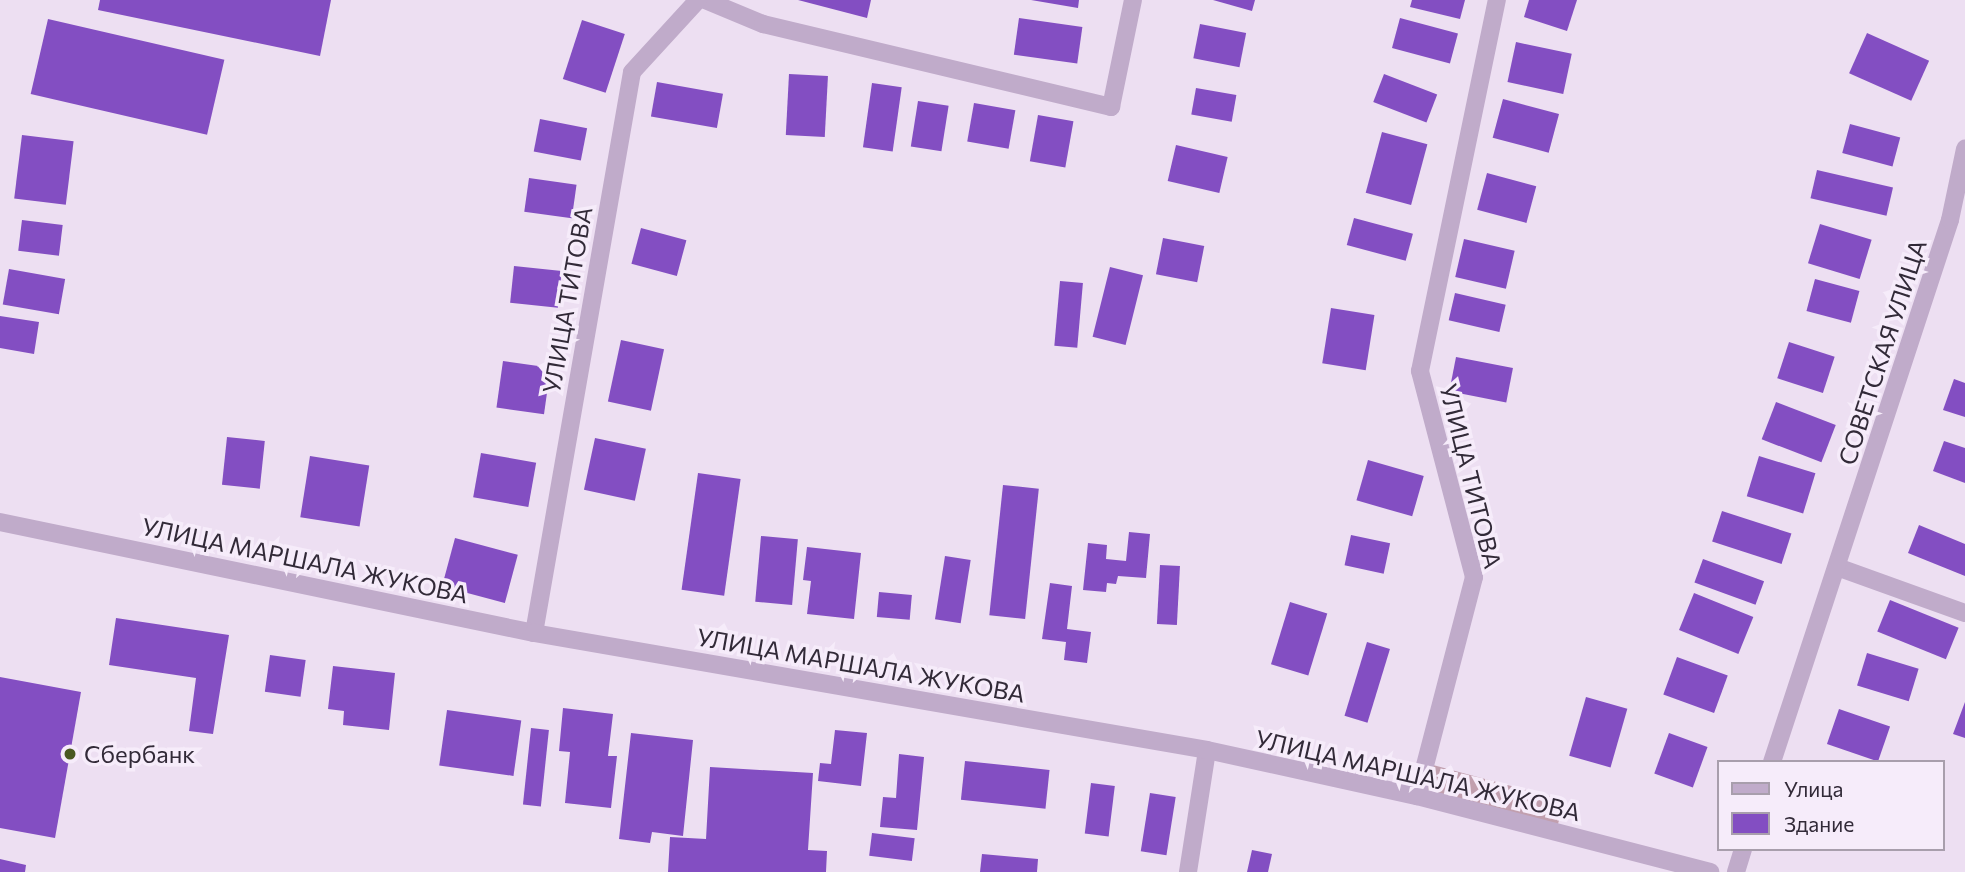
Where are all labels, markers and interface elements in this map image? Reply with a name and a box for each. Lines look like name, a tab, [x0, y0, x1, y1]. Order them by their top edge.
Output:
street label: УЛИЦА ТИТОВА	[536, 204, 598, 396]
street label: СОВЕТСКАЯ УЛИЦА	[1832, 236, 1932, 468]
street label: УЛИЦА ТИТОВА	[1434, 381, 1508, 571]
street label: УЛИЦА МАРШАЛА ЖУКОВА	[139, 511, 471, 609]
street label: УЛИЦА МАРШАЛА ЖУКОВА	[695, 622, 1027, 708]
street label: УЛИЦА МАРШАЛА ЖУКОВА	[1253, 724, 1583, 826]
place label: Сбербанк	[84, 740, 195, 768]
marker: Сбербанк	[62, 746, 78, 762]
legend	[1716, 760, 1944, 851]
text: Улица	[1784, 776, 1843, 801]
text: Здание	[1784, 811, 1854, 836]

